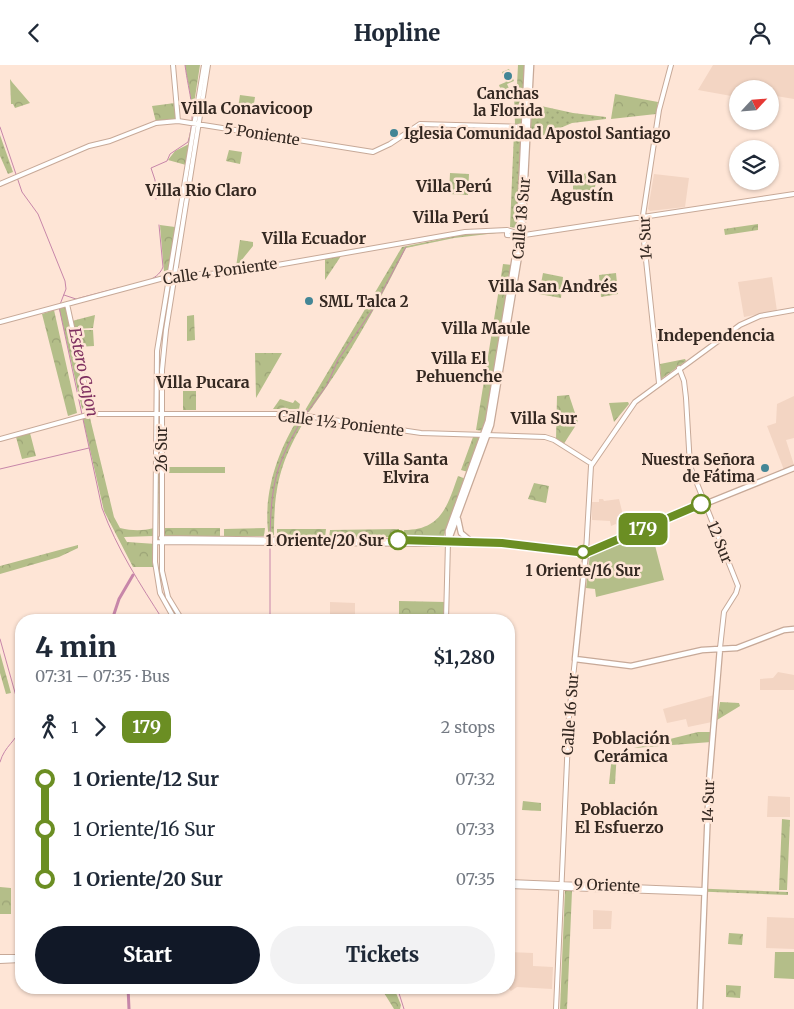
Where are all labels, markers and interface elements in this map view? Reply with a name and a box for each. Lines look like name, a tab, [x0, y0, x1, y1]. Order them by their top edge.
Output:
icon: back	[20, 19, 48, 47]
text: Hopline	[354, 19, 440, 47]
icon: person	[746, 19, 774, 47]
marker: Canchas la Florida	[502, 70, 514, 82]
north arrow	[729, 80, 779, 130]
map controls	[729, 80, 779, 190]
place label: Canchas la Florida	[473, 84, 543, 120]
district label: Villa Conavicoop	[180, 98, 313, 118]
street label: 5 Poniente	[223, 119, 301, 149]
place label: Iglesia Comunidad Apostol Santiago	[404, 124, 671, 143]
marker: Iglesia Comunidad Apostol Santiago	[388, 127, 400, 139]
button: layers	[729, 140, 779, 190]
district label: Villa San Agustín	[546, 167, 617, 205]
district label: Villa Perú	[415, 176, 492, 196]
street label: Calle 18 Sur	[508, 176, 534, 260]
district label: Villa Rio Claro	[144, 180, 257, 200]
district label: Villa Perú	[412, 207, 489, 227]
street label: 14 Sur	[634, 216, 656, 260]
district label: Villa Ecuador	[261, 228, 367, 248]
street label: Calle 4 Poniente	[162, 254, 279, 288]
district label: Villa San Andrés	[487, 276, 618, 296]
place label: SML Talca 2	[319, 292, 409, 311]
marker: SML Talca 2	[303, 295, 315, 307]
district label: Villa Maule	[441, 318, 531, 338]
district label: Independencia	[657, 325, 775, 345]
water label: Estero Cajon	[65, 326, 103, 418]
district label: Villa El Pehuenche	[416, 348, 503, 386]
district label: Villa Pucara	[155, 372, 250, 392]
street label: Calle 1½ Poniente	[277, 406, 405, 440]
district label: Villa Sur	[510, 408, 578, 428]
street label: 26 Sur	[152, 426, 171, 472]
district label: Villa Santa Elvira	[363, 449, 448, 487]
place label: Nuestra Señora de Fátima	[641, 450, 756, 486]
marker: Nuestra Señora de Fátima	[759, 462, 771, 474]
unlabelled marker	[691, 494, 711, 514]
line badge: 179	[614, 513, 672, 545]
text: 179	[629, 517, 657, 540]
street label: 12 Sur	[703, 518, 737, 566]
marker: 1 Oriente/20 Sur	[388, 530, 408, 550]
place label: 1 Oriente/20 Sur	[266, 531, 384, 550]
marker: 1 Oriente/16 Sur	[576, 545, 590, 559]
place label: 1 Oriente/16 Sur	[525, 561, 641, 580]
text: 4 min	[35, 629, 117, 665]
text: $1,280	[433, 645, 495, 669]
text: 07:31 – 07:35 · Bus	[35, 666, 170, 686]
street label: Calle 16 Sur	[558, 672, 582, 756]
icon: walk	[35, 713, 63, 741]
icon: forward	[86, 713, 114, 741]
text: 179	[132, 715, 161, 738]
text: 1	[71, 717, 78, 737]
text: 2 stops	[441, 717, 495, 737]
district label: Población Cerámica	[592, 728, 670, 766]
text: 1 Oriente/12 Sur	[73, 767, 219, 791]
text: 07:32	[455, 769, 495, 789]
street label: 14 Sur	[698, 779, 718, 823]
district label: Población El Esfuerzo	[574, 799, 664, 837]
text: 1 Oriente/16 Sur	[73, 817, 215, 841]
text: 07:33	[456, 819, 495, 839]
text: 1 Oriente/20 Sur	[73, 867, 223, 891]
text: 07:35	[456, 869, 495, 889]
street label: 9 Oriente	[574, 874, 640, 896]
button: Start	[35, 926, 260, 984]
button: Tickets	[270, 926, 495, 984]

